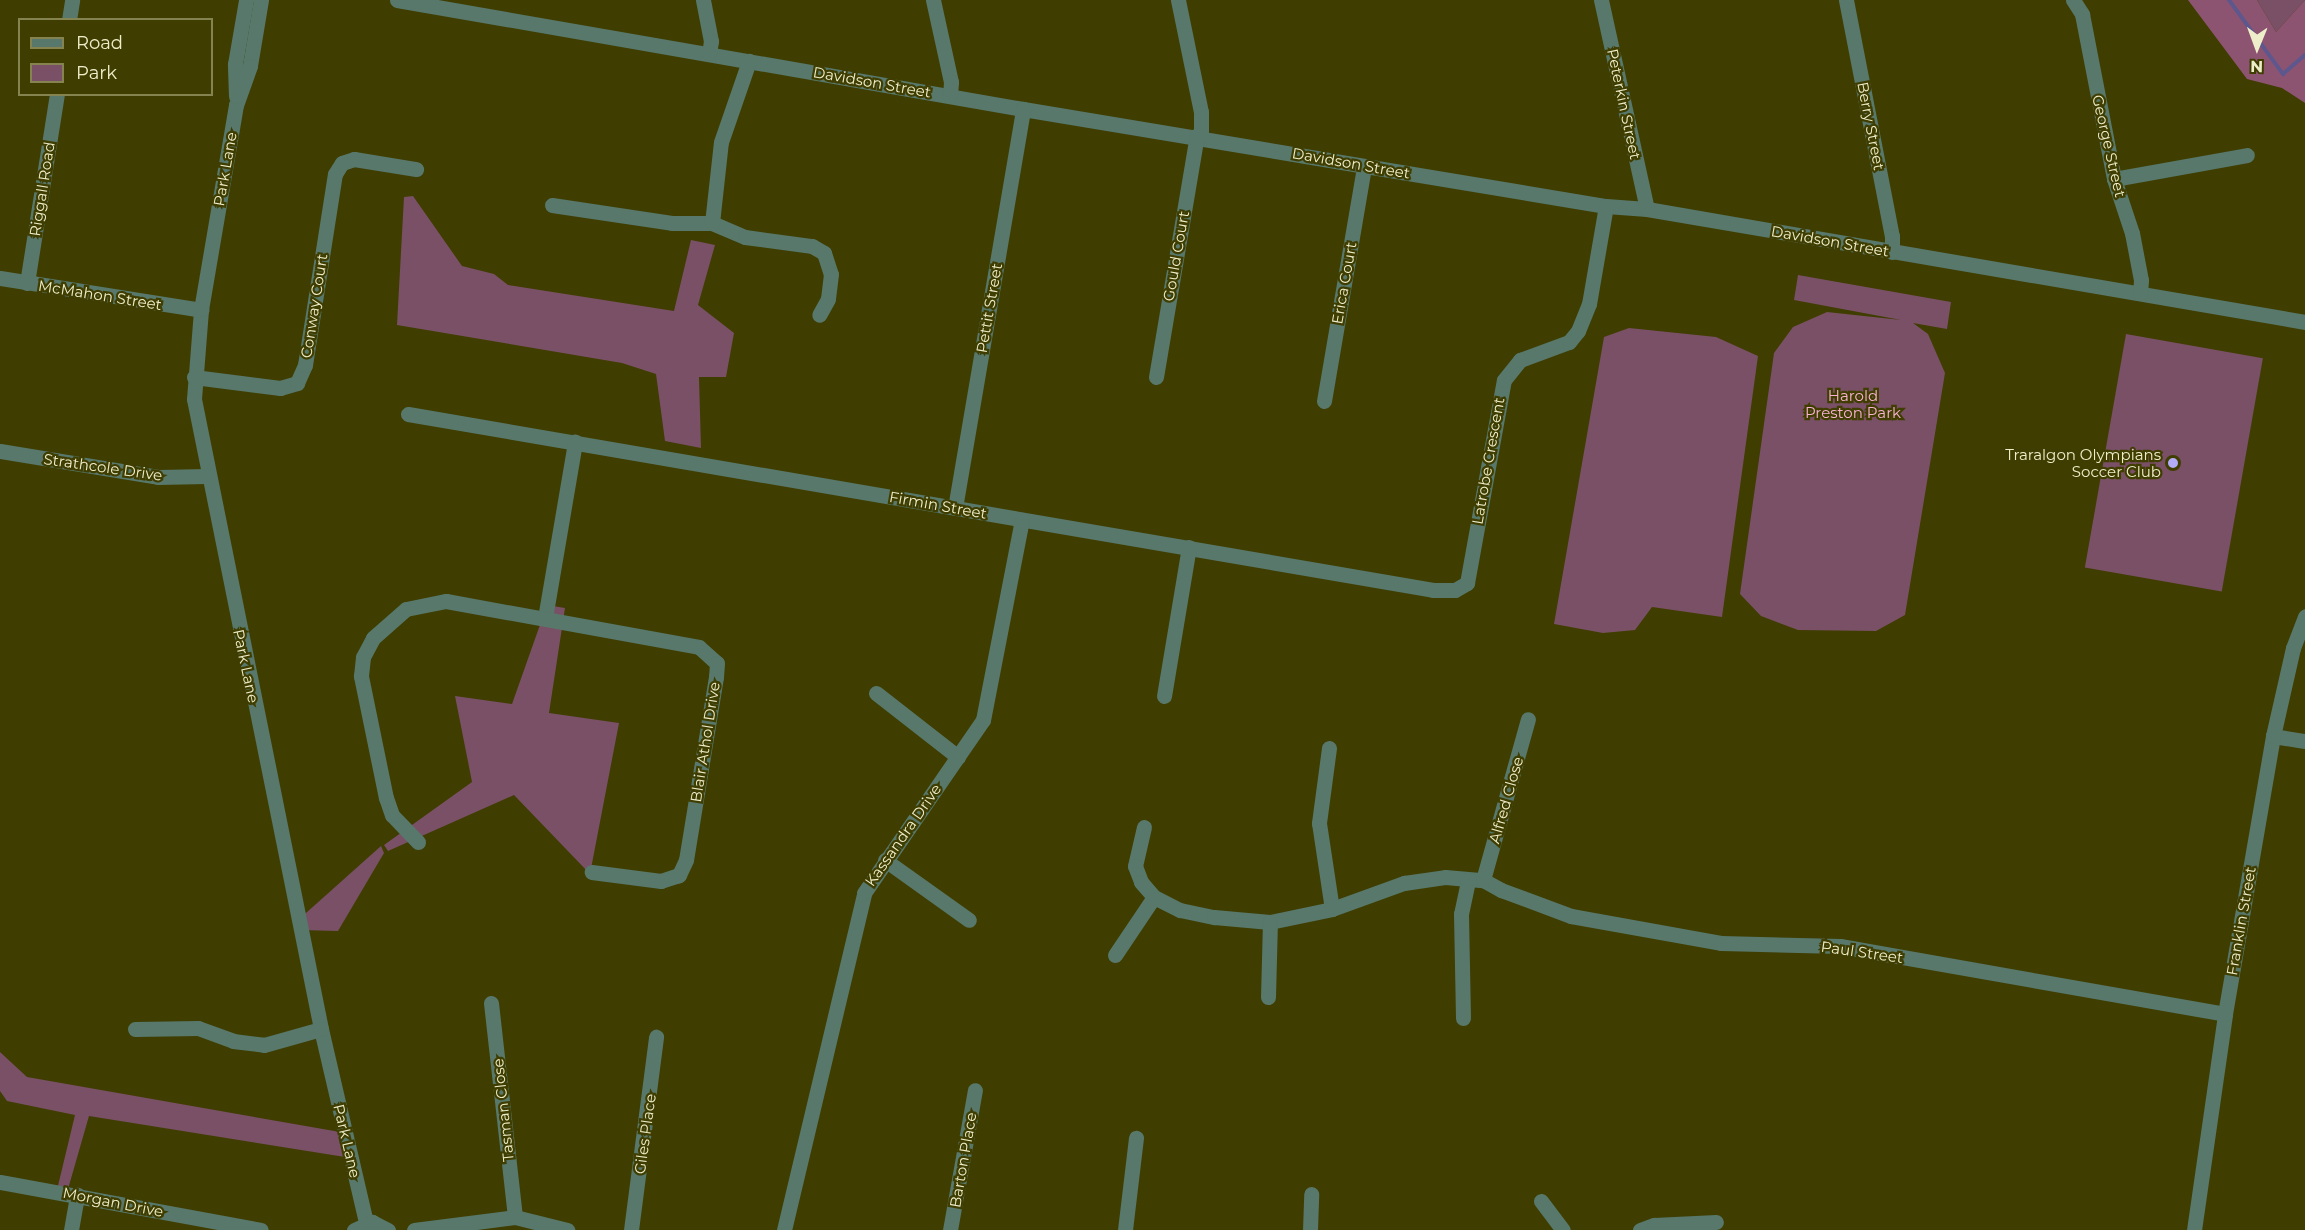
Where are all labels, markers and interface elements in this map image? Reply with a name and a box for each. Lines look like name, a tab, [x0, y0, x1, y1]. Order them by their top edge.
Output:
legend	[18, 18, 213, 96]
north arrow	[2227, 18, 2287, 78]
text: Road	[76, 32, 123, 54]
street label: Peterkin Street	[1603, 47, 1645, 161]
text: N	[2250, 57, 2263, 76]
text: Park	[76, 62, 117, 84]
street label: Davidson Street	[812, 63, 932, 101]
street label: Berry Street	[1854, 80, 1888, 172]
street label: George Street	[2088, 93, 2130, 199]
street label: Park Lane	[210, 130, 240, 208]
street label: Riggall Road	[26, 140, 58, 238]
street label: Davidson Street	[1291, 144, 1411, 182]
street label: Gould Court	[1159, 209, 1193, 303]
street label: Davidson Street	[1770, 222, 1890, 260]
street label: Erica Court	[1328, 240, 1360, 326]
street label: Conway Court	[297, 253, 331, 359]
street label: Pettit Street	[972, 262, 1006, 354]
street label: McMahon Street	[37, 276, 163, 314]
park label: Harold Preston Park	[1805, 386, 1901, 421]
street label: Latrobe Crescent	[1468, 396, 1508, 526]
place label: Traralgon Olympians Soccer Club	[2005, 445, 2161, 480]
street label: Strathcole Drive	[42, 450, 164, 484]
marker: Traralgon Olympians Soccer Club	[2166, 456, 2180, 470]
street label: Firmin Street	[888, 488, 988, 522]
street label: Park Lane	[229, 627, 263, 705]
street label: Blair Athol Drive	[687, 680, 723, 804]
street label: Alfred Close	[1485, 755, 1527, 845]
street label: Kassandra Drive	[861, 780, 945, 890]
street label: Franklin Street	[2223, 865, 2259, 977]
street label: Paul Street	[1820, 937, 1904, 967]
street label: Tasman Close	[489, 1058, 517, 1162]
street label: Giles Place	[630, 1093, 660, 1175]
street label: Park Lane	[330, 1102, 364, 1180]
street label: Barton Place	[946, 1111, 980, 1209]
street label: Morgan Drive	[61, 1183, 165, 1221]

